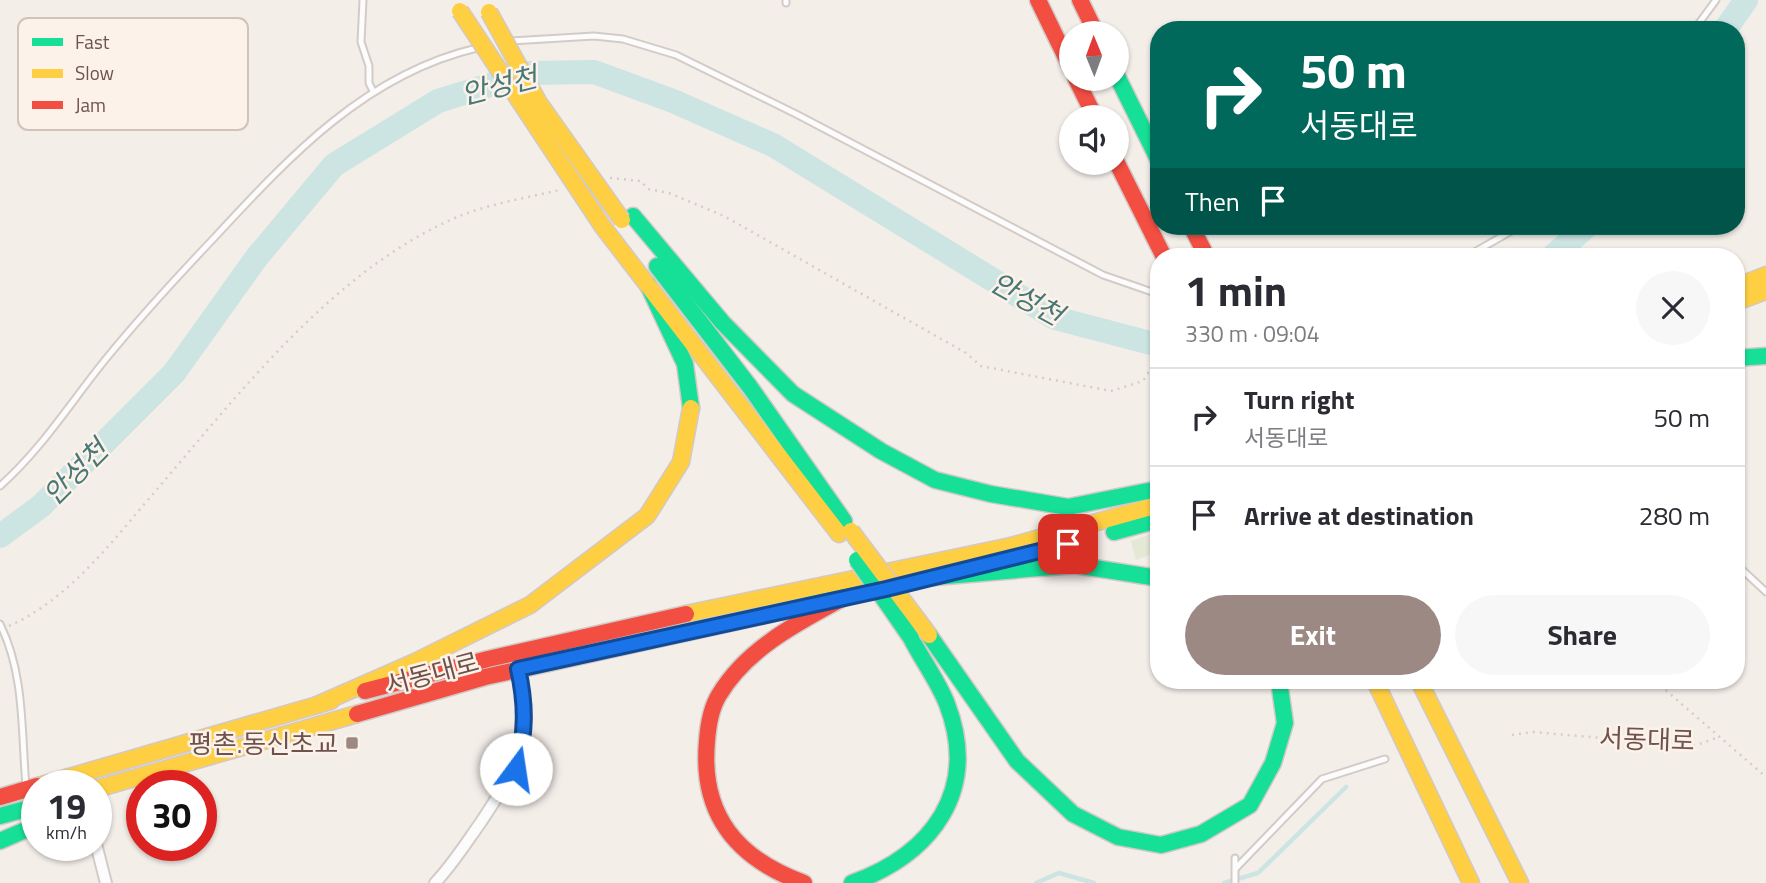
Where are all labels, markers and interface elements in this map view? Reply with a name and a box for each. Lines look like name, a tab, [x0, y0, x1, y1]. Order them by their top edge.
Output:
legend	[18, 18, 248, 130]
north arrow	[1059, 21, 1129, 91]
map controls	[1059, 21, 1129, 175]
text: Fast	[75, 27, 110, 56]
text: 50 m	[1300, 32, 1407, 107]
icon: right	[1185, 49, 1276, 140]
water label: 안성천	[456, 54, 545, 115]
text: Slow	[75, 58, 114, 87]
text: Jam	[75, 90, 106, 119]
text: 서동대로	[1300, 101, 1418, 149]
button: sound	[1059, 105, 1129, 175]
text: Then	[1185, 182, 1240, 221]
icon: arrive	[1254, 182, 1292, 220]
text: 1 min	[1185, 258, 1287, 322]
water label: 안성천	[983, 260, 1074, 337]
button: close	[1636, 271, 1710, 345]
text: 330 m · 09:04	[1185, 316, 1320, 351]
text: Turn right	[1244, 380, 1355, 419]
icon: right	[1185, 398, 1223, 436]
text: 50 m	[1653, 398, 1710, 437]
text: 서동대로	[1244, 420, 1329, 455]
water label: 안성천	[32, 427, 120, 515]
icon: arrive	[1185, 496, 1223, 534]
text: Arrive at destination	[1244, 496, 1474, 535]
text: 280 m	[1639, 496, 1710, 535]
pin	[1038, 514, 1098, 574]
icon: arrive	[1049, 525, 1087, 563]
button: Exit	[1185, 595, 1441, 675]
button: Share	[1455, 595, 1710, 675]
street label: 서동대로	[381, 642, 483, 704]
street label: 서동대로	[1599, 718, 1695, 760]
place label: 평촌.동신초교	[189, 724, 338, 763]
position arrow	[479, 732, 553, 806]
marker: 평촌.동신초교	[344, 735, 360, 751]
speed limit sign: 30	[126, 770, 217, 861]
text: 19	[47, 779, 86, 833]
text: km/h	[46, 819, 87, 846]

